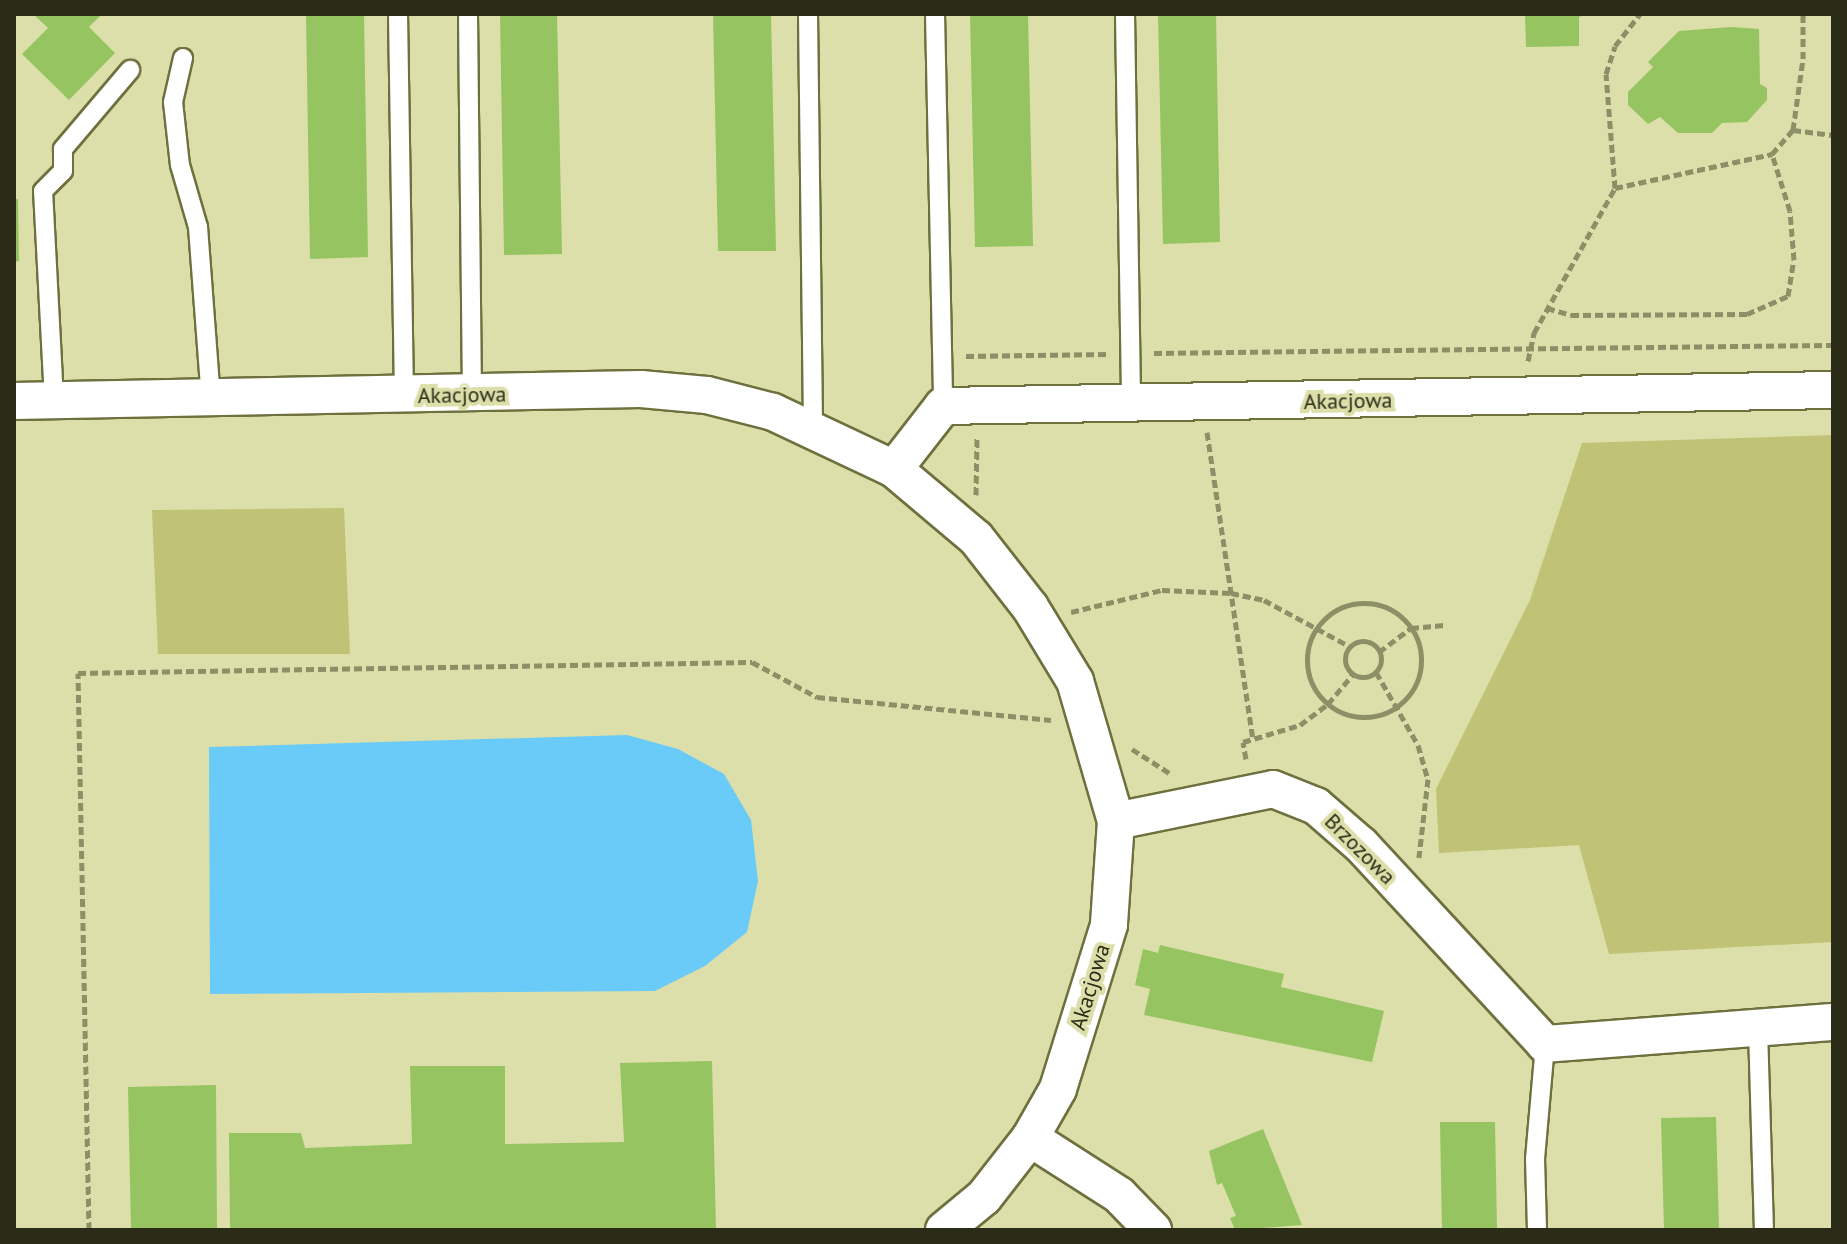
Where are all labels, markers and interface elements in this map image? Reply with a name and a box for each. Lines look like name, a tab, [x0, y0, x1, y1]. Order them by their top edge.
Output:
street label: Akacjowa	[417, 381, 507, 409]
street label: Akacjowa	[1303, 387, 1393, 415]
street label: Brzozowa	[1319, 808, 1401, 890]
street label: Akacjowa	[1064, 941, 1116, 1033]

